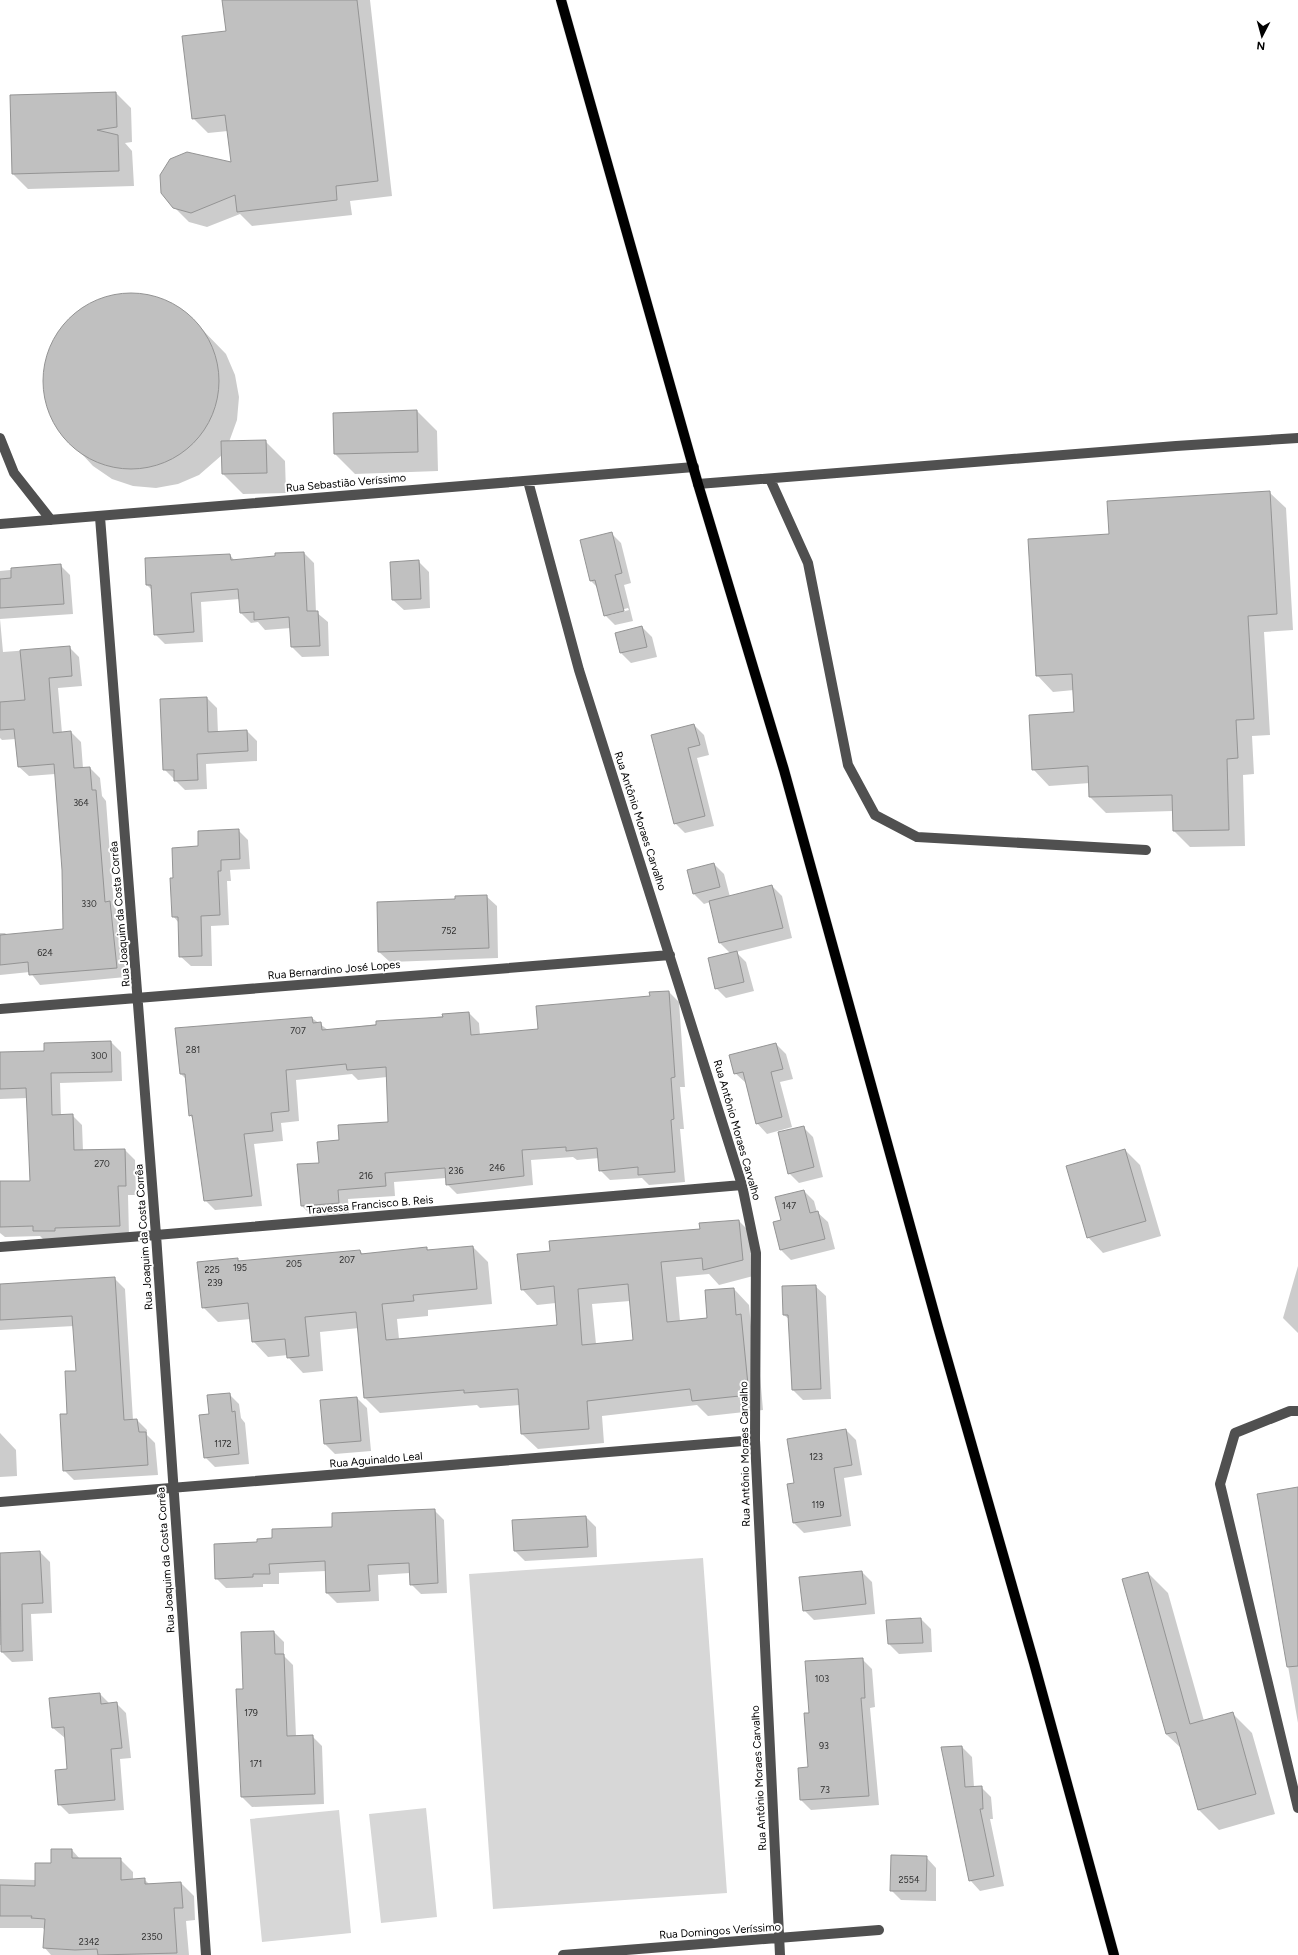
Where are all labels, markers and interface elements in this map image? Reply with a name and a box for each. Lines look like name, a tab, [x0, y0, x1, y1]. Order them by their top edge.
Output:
north arrow	[1242, 16, 1282, 56]
text: N	[1256, 39, 1266, 52]
street label: Rua Sebastião Veríssimo	[285, 471, 407, 495]
street label: Rua Antônio Moraes Carvalho	[611, 750, 669, 892]
house number: 364	[73, 797, 89, 808]
street label: Rua Joaquim da Costa Corrêa	[107, 841, 133, 987]
house number: 330	[81, 898, 97, 909]
house number: 752	[441, 925, 457, 936]
house number: 624	[37, 947, 53, 958]
street label: Rua Bernardino José Lopes	[267, 958, 401, 982]
house number: 707	[290, 1025, 306, 1036]
house number: 281	[186, 1044, 200, 1055]
house number: 300	[91, 1050, 107, 1061]
street label: Rua Antônio Moraes Carvalho	[711, 1058, 763, 1202]
house number: 270	[94, 1158, 110, 1169]
house number: 246	[489, 1162, 505, 1173]
street label: Rua Joaquim da Costa Corrêa	[132, 1164, 156, 1310]
house number: 236	[448, 1165, 464, 1176]
house number: 216	[359, 1170, 373, 1181]
street label: Travessa Francisco B. Reis	[306, 1193, 434, 1217]
house number: 147	[782, 1200, 796, 1211]
house number: 207	[339, 1254, 355, 1265]
house number: 205	[286, 1258, 302, 1269]
house number: 195	[233, 1262, 247, 1273]
house number: 225	[204, 1264, 220, 1275]
house number: 239	[207, 1277, 223, 1288]
street label: Rua Antônio Moraes Carvalho	[737, 1381, 753, 1527]
house number: 1172	[214, 1438, 232, 1449]
street label: Rua Aguinaldo Leal	[329, 1449, 423, 1471]
house number: 123	[809, 1451, 823, 1462]
street label: Rua Joaquim da Costa Corrêa	[154, 1487, 178, 1633]
house number: 119	[812, 1499, 824, 1510]
house number: 103	[815, 1673, 829, 1684]
street label: Rua Antônio Moraes Carvalho	[749, 1705, 769, 1851]
house number: 179	[244, 1707, 258, 1718]
house number: 93	[819, 1740, 829, 1751]
house number: 171	[250, 1758, 262, 1769]
house number: 73	[820, 1784, 830, 1795]
house number: 2554	[899, 1874, 920, 1885]
street label: Rua Domingos Veríssimo	[659, 1920, 781, 1942]
house number: 2350	[142, 1931, 163, 1942]
house number: 2342	[79, 1936, 99, 1947]

